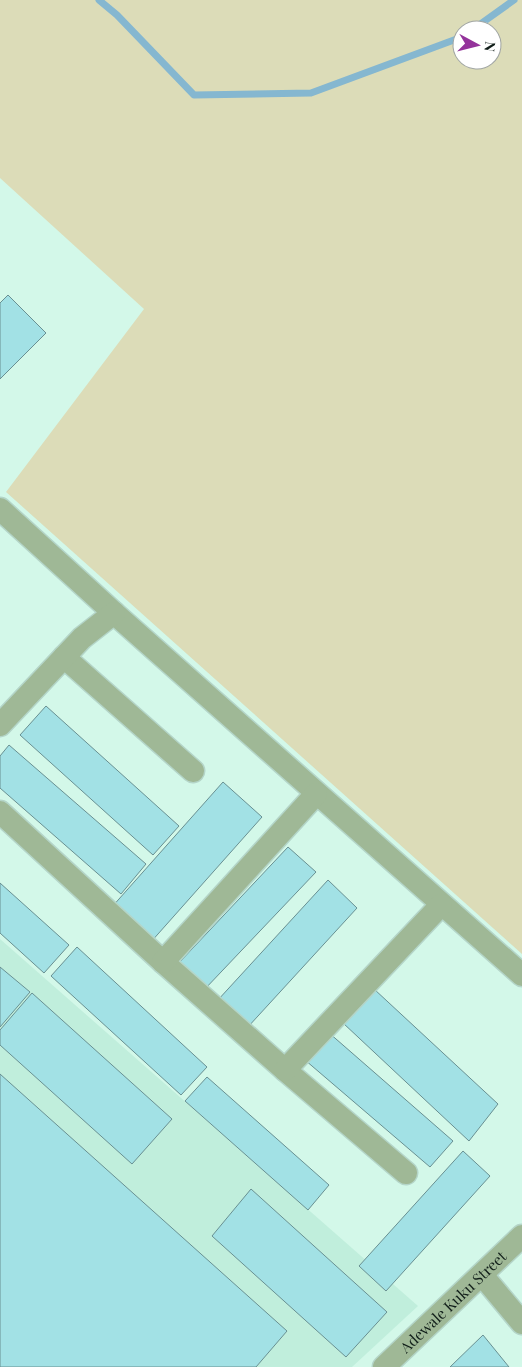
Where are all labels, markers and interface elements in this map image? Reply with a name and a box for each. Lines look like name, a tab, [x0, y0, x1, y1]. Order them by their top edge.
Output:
north arrow	[452, 20, 502, 70]
text: N	[480, 40, 500, 53]
street label: Adewale Kuku Street	[395, 1246, 511, 1358]

